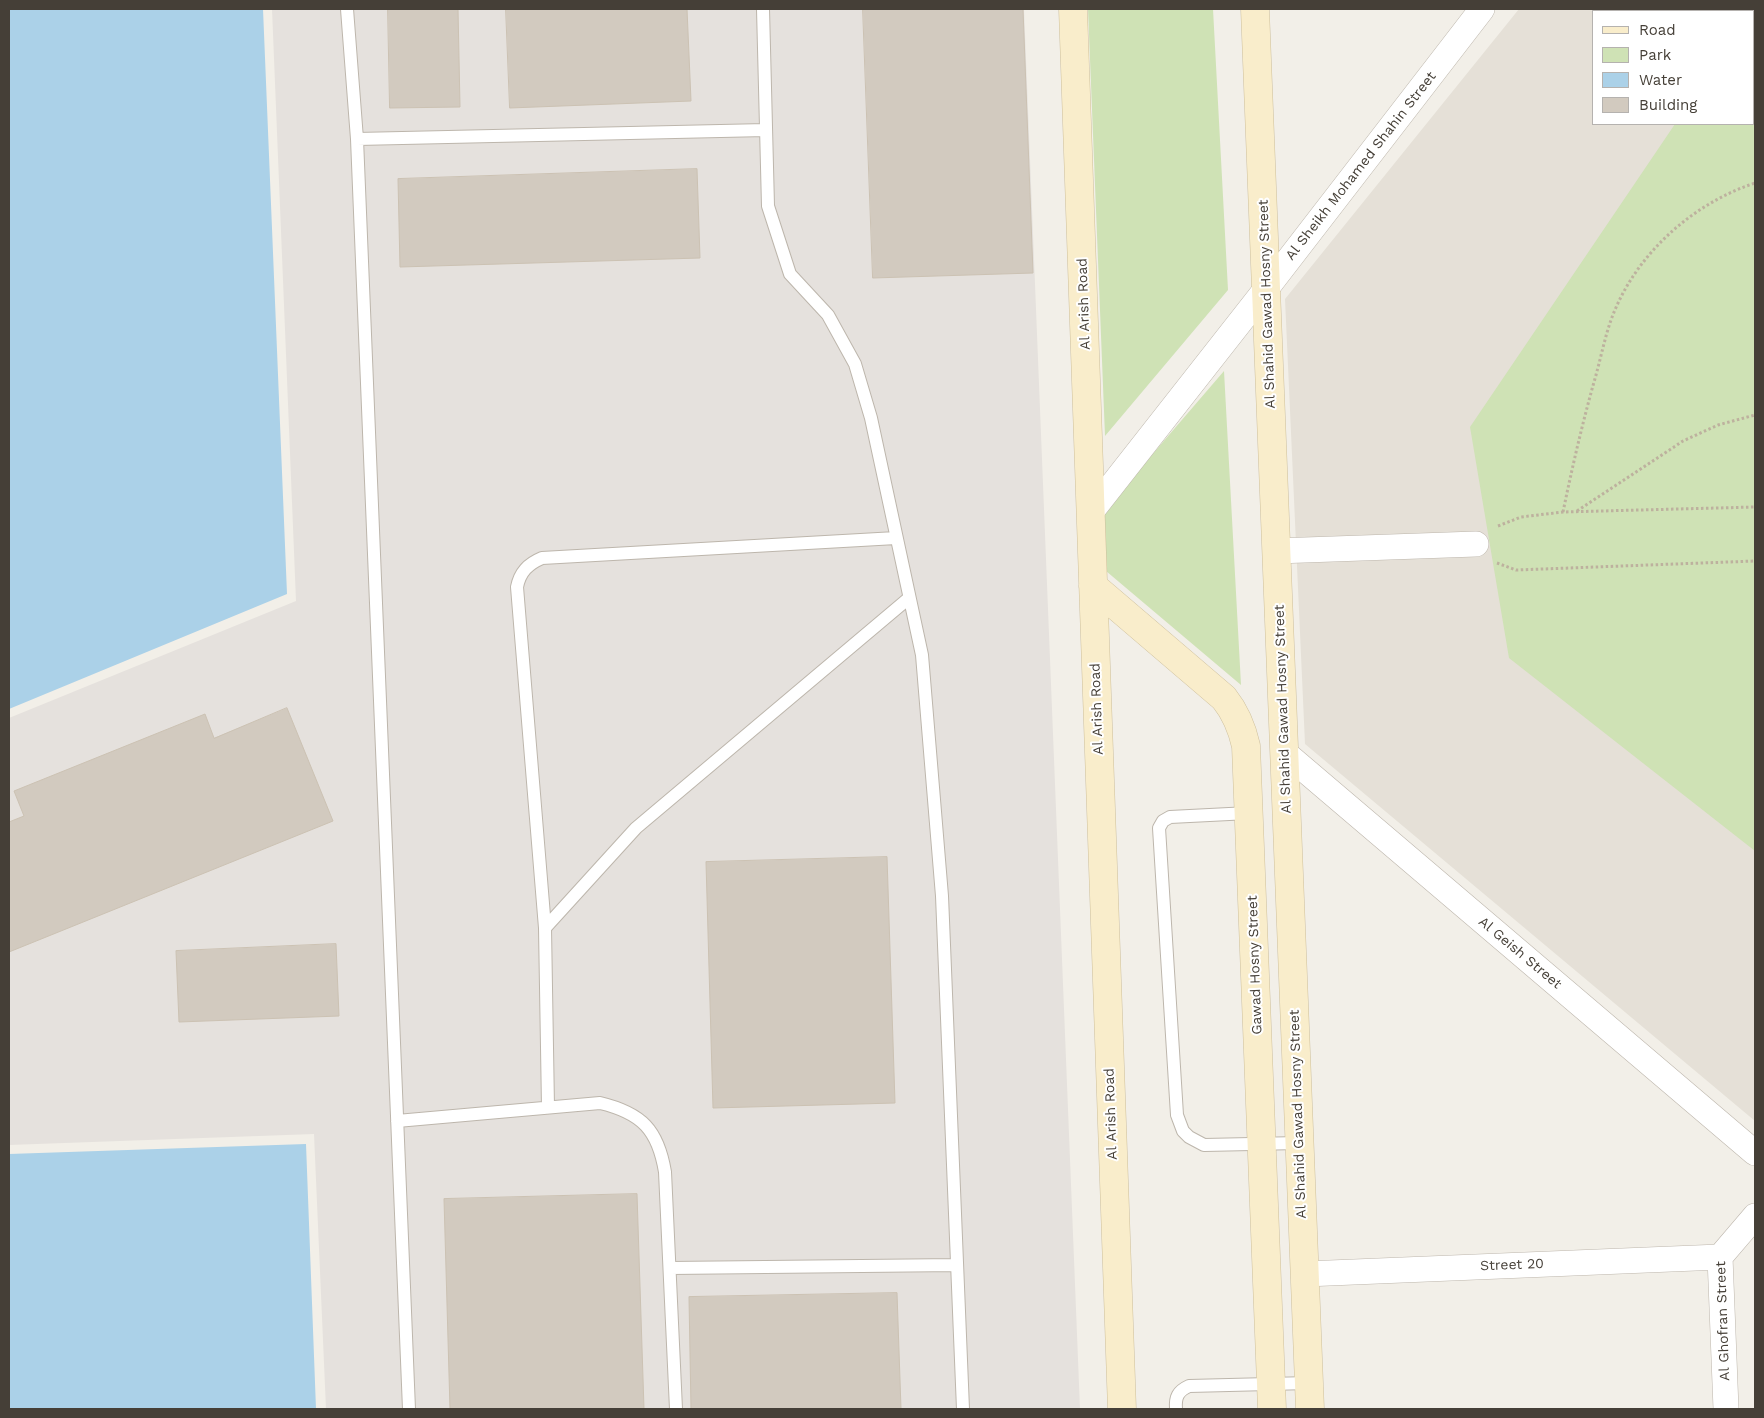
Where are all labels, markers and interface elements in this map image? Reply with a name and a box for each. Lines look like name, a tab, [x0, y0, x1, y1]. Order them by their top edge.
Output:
legend	[1592, 10, 1754, 125]
text: Road	[1639, 21, 1676, 39]
text: Park	[1639, 46, 1671, 64]
street label: Al Sheikh Mohamed Shahin Street	[1282, 68, 1440, 264]
text: Water	[1639, 71, 1682, 89]
text: Building	[1639, 96, 1697, 114]
street label: Al Shahid Gawad Hosny Street	[1255, 199, 1279, 409]
street label: Al Arish Road	[1074, 258, 1094, 350]
street label: Al Shahid Gawad Hosny Street	[1271, 604, 1295, 814]
street label: Al Arish Road	[1087, 663, 1107, 755]
street label: Gawad Hosny Street	[1244, 895, 1266, 1035]
street label: Al Geish Street	[1475, 913, 1565, 993]
street label: Al Shahid Gawad Hosny Street	[1286, 1009, 1310, 1219]
street label: Al Arish Road	[1101, 1068, 1121, 1160]
street label: Street 20	[1480, 1255, 1544, 1275]
street label: Al Ghofran Street	[1713, 1261, 1733, 1381]

